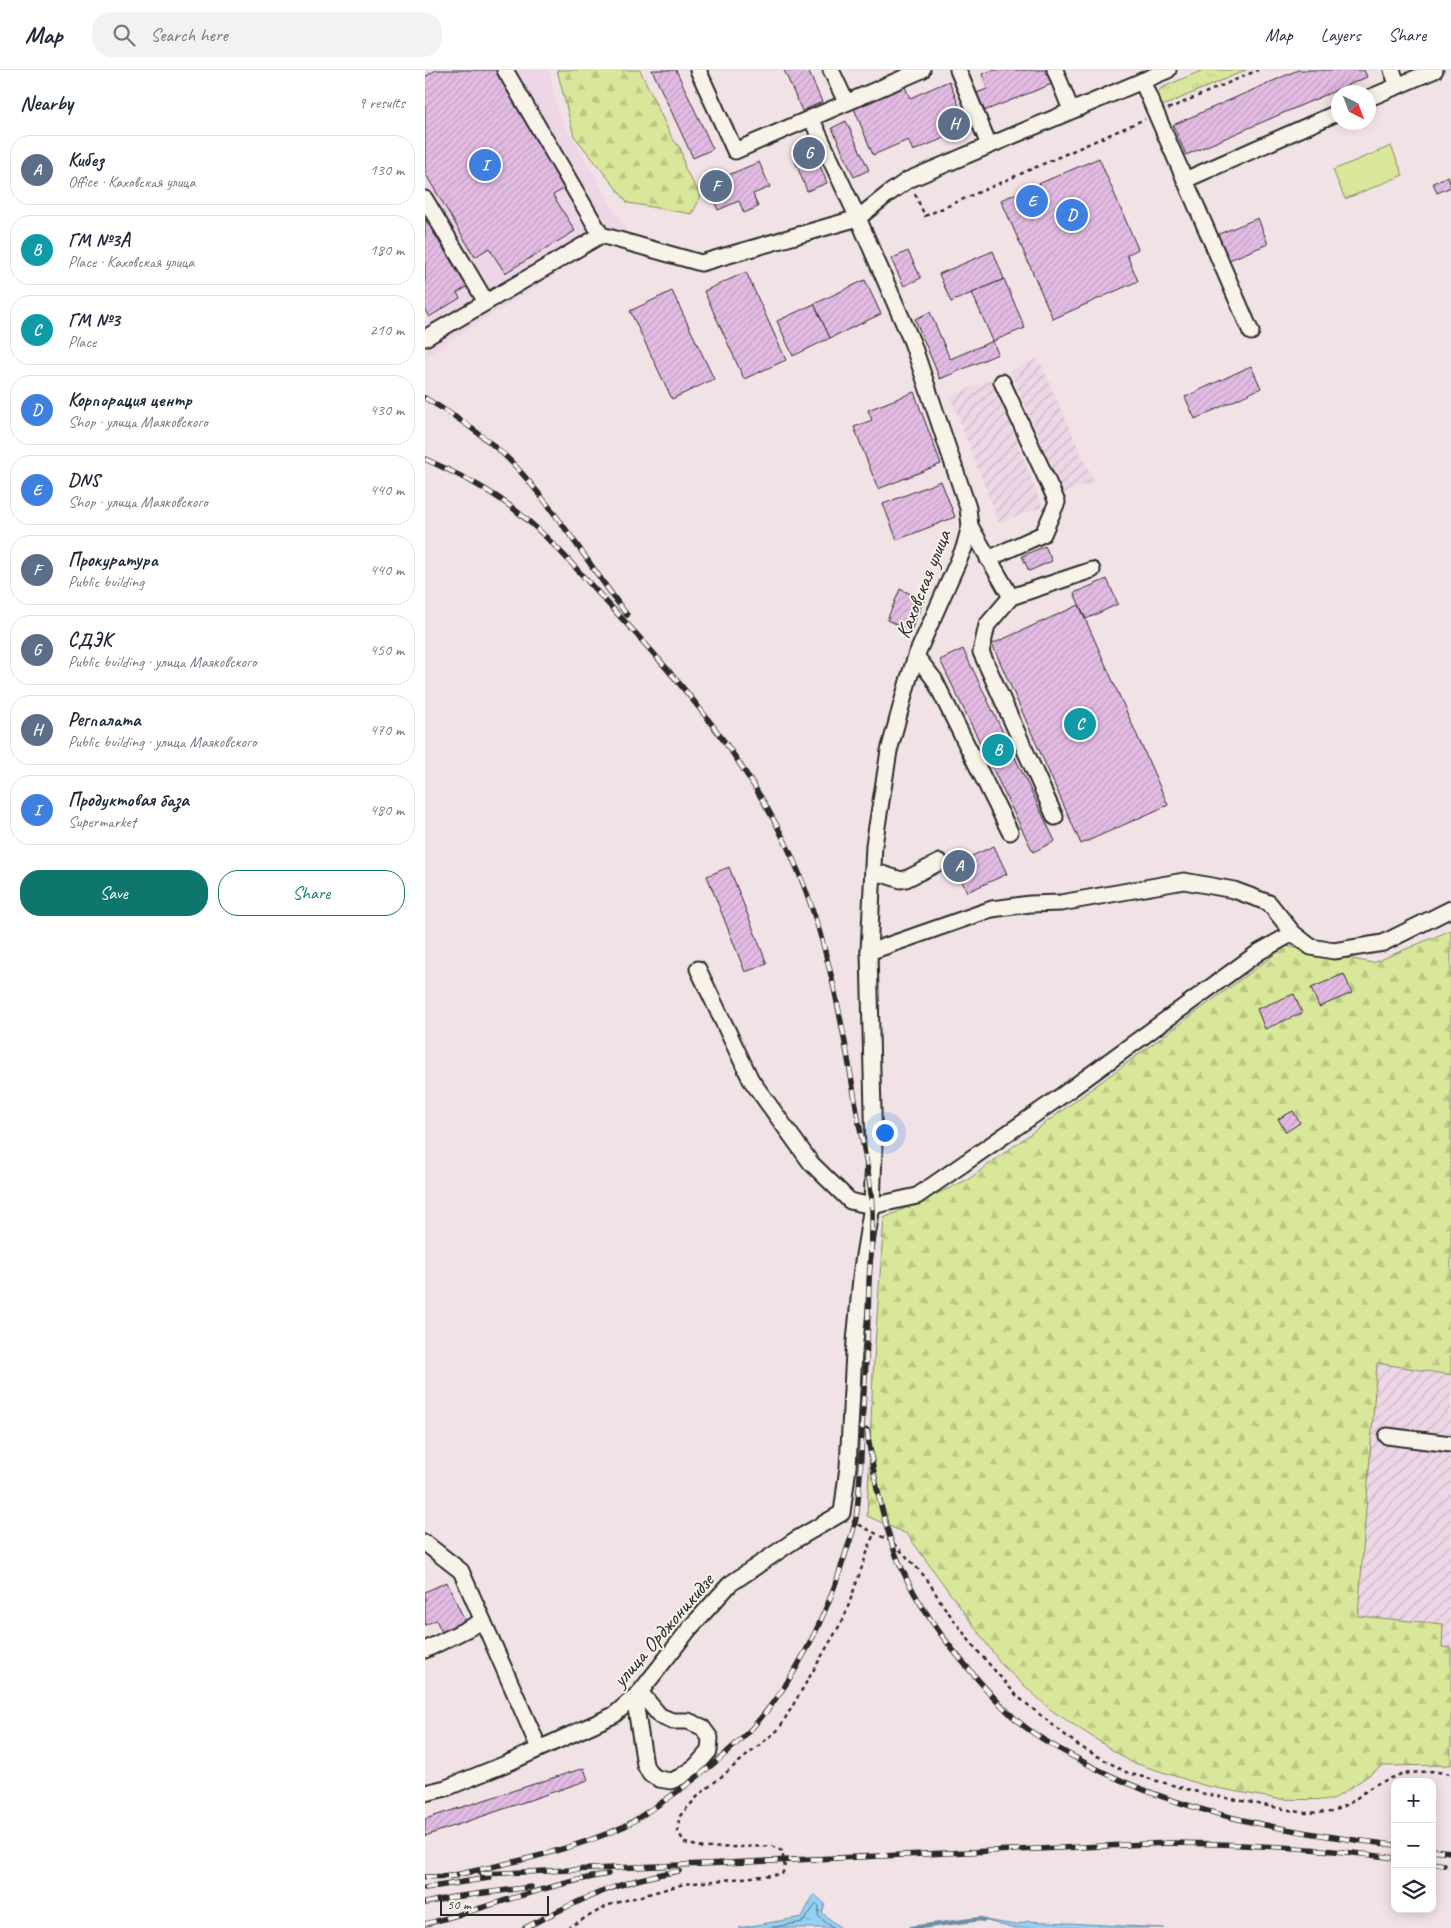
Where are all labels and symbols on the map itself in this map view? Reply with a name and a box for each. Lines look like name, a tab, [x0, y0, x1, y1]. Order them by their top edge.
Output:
north arrow	[1331, 85, 1376, 130]
pin: H	[938, 105, 970, 143]
pin: G	[793, 134, 825, 172]
pin: I	[469, 146, 501, 184]
pin: F	[700, 167, 732, 205]
pin: E	[1016, 182, 1048, 220]
pin: D	[1056, 196, 1088, 234]
street label: Каховская улица	[889, 524, 957, 642]
pin: C	[1064, 705, 1096, 743]
pin: B	[982, 731, 1014, 769]
pin: A	[943, 847, 975, 885]
your location	[872, 1120, 898, 1146]
street label: улица Орджоникидзе	[605, 1566, 721, 1694]
scale bar	[440, 1893, 549, 1916]

